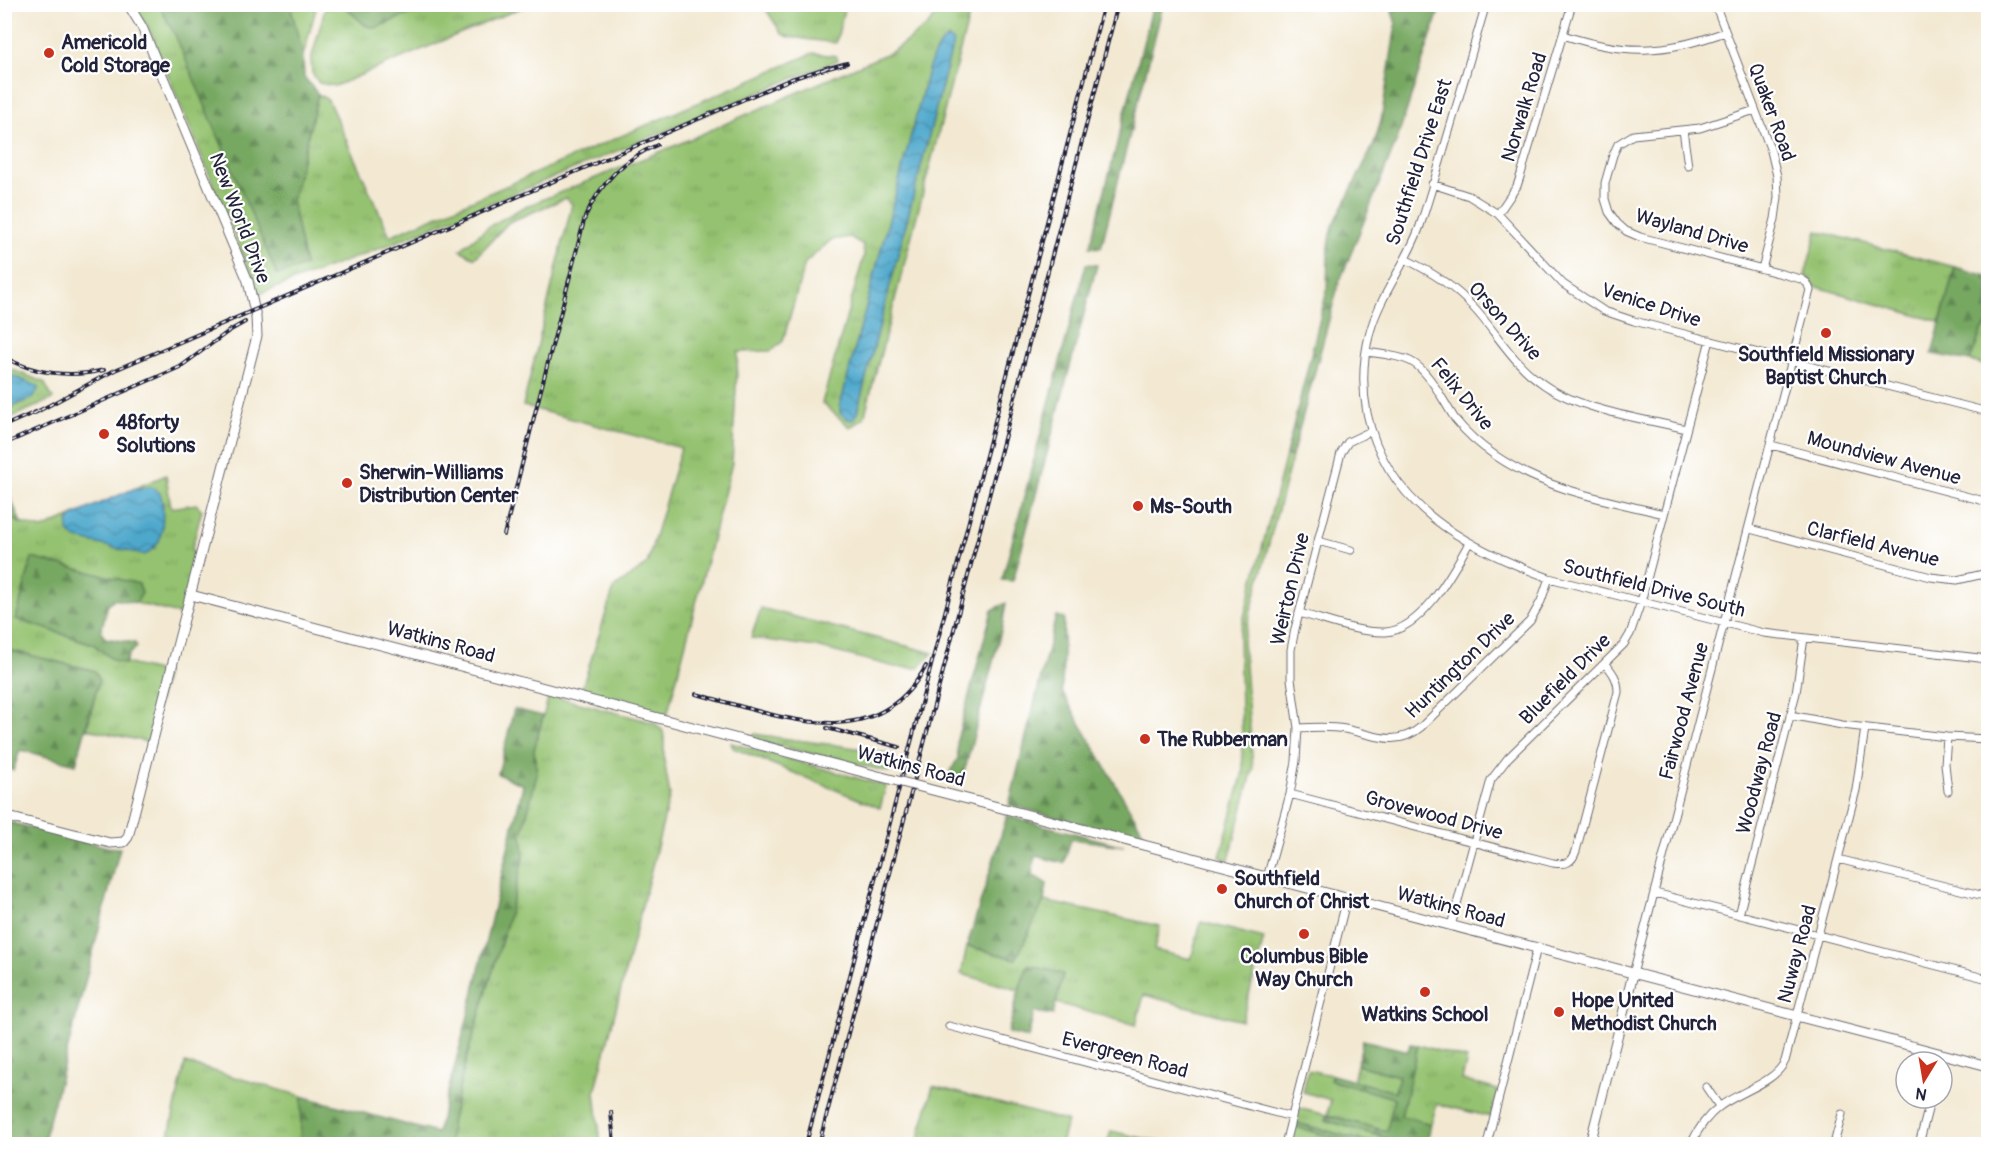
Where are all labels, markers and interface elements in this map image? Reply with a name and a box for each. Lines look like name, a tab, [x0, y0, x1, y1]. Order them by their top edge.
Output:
place label: Americold Cold Storage	[61, 30, 171, 78]
marker: Americold Cold Storage	[42, 46, 56, 60]
street label: Norwalk Road	[1496, 49, 1552, 165]
street label: Quaker Road	[1743, 59, 1801, 165]
street label: Southfield Drive East	[1380, 74, 1458, 249]
street label: New World Drive	[204, 149, 276, 287]
street label: Wayland Drive	[1633, 203, 1752, 259]
street label: Orson Drive	[1463, 276, 1547, 366]
street label: Venice Drive	[1598, 277, 1704, 333]
marker: Southfield Missionary Baptist Church	[1819, 326, 1833, 340]
place label: Southfield Missionary Baptist Church	[1738, 342, 1915, 390]
street label: Felix Drive	[1425, 352, 1499, 436]
place label: 48forty Solutions	[116, 410, 195, 458]
street label: Moundview Avenue	[1804, 425, 1964, 491]
marker: 48forty Solutions	[97, 427, 111, 441]
place label: Sherwin-Williams Distribution Center	[359, 460, 519, 508]
marker: Sherwin-Williams Distribution Center	[340, 476, 354, 490]
place label: Ms-South	[1150, 494, 1232, 519]
marker: Ms-South	[1131, 499, 1145, 513]
street label: Clarfield Avenue	[1804, 515, 1942, 573]
street label: Weirton Drive	[1265, 530, 1315, 648]
street label: Southfield Drive South	[1560, 553, 1748, 623]
street label: Huntington Drive	[1400, 606, 1520, 724]
street label: Watkins Road	[384, 616, 498, 668]
street label: Bluefield Drive	[1514, 628, 1616, 730]
street label: Fairwood Avenue	[1654, 639, 1714, 783]
street label: Woodway Road	[1731, 709, 1787, 837]
place label: The Rubberman	[1156, 727, 1288, 752]
marker: The Rubberman	[1138, 732, 1152, 746]
street label: Watkins Road	[854, 740, 968, 792]
street label: Grovewood Drive	[1362, 785, 1506, 845]
place label: Southfield Church of Christ	[1234, 866, 1370, 914]
street label: Watkins Road	[1394, 881, 1508, 933]
marker: Southfield Church of Christ	[1215, 882, 1229, 896]
street label: Nuway Road	[1772, 902, 1822, 1006]
marker: Columbus Bible Way Church	[1297, 927, 1311, 941]
place label: Columbus Bible Way Church	[1240, 944, 1369, 992]
marker: Watkins School	[1418, 985, 1432, 999]
place label: Hope United Methodist Church	[1571, 988, 1717, 1036]
place label: Watkins School	[1361, 1002, 1489, 1027]
marker: Hope United Methodist Church	[1552, 1005, 1566, 1019]
street label: Evergreen Road	[1059, 1026, 1191, 1084]
north arrow	[1894, 1050, 1954, 1110]
text: N	[1914, 1083, 1929, 1105]

